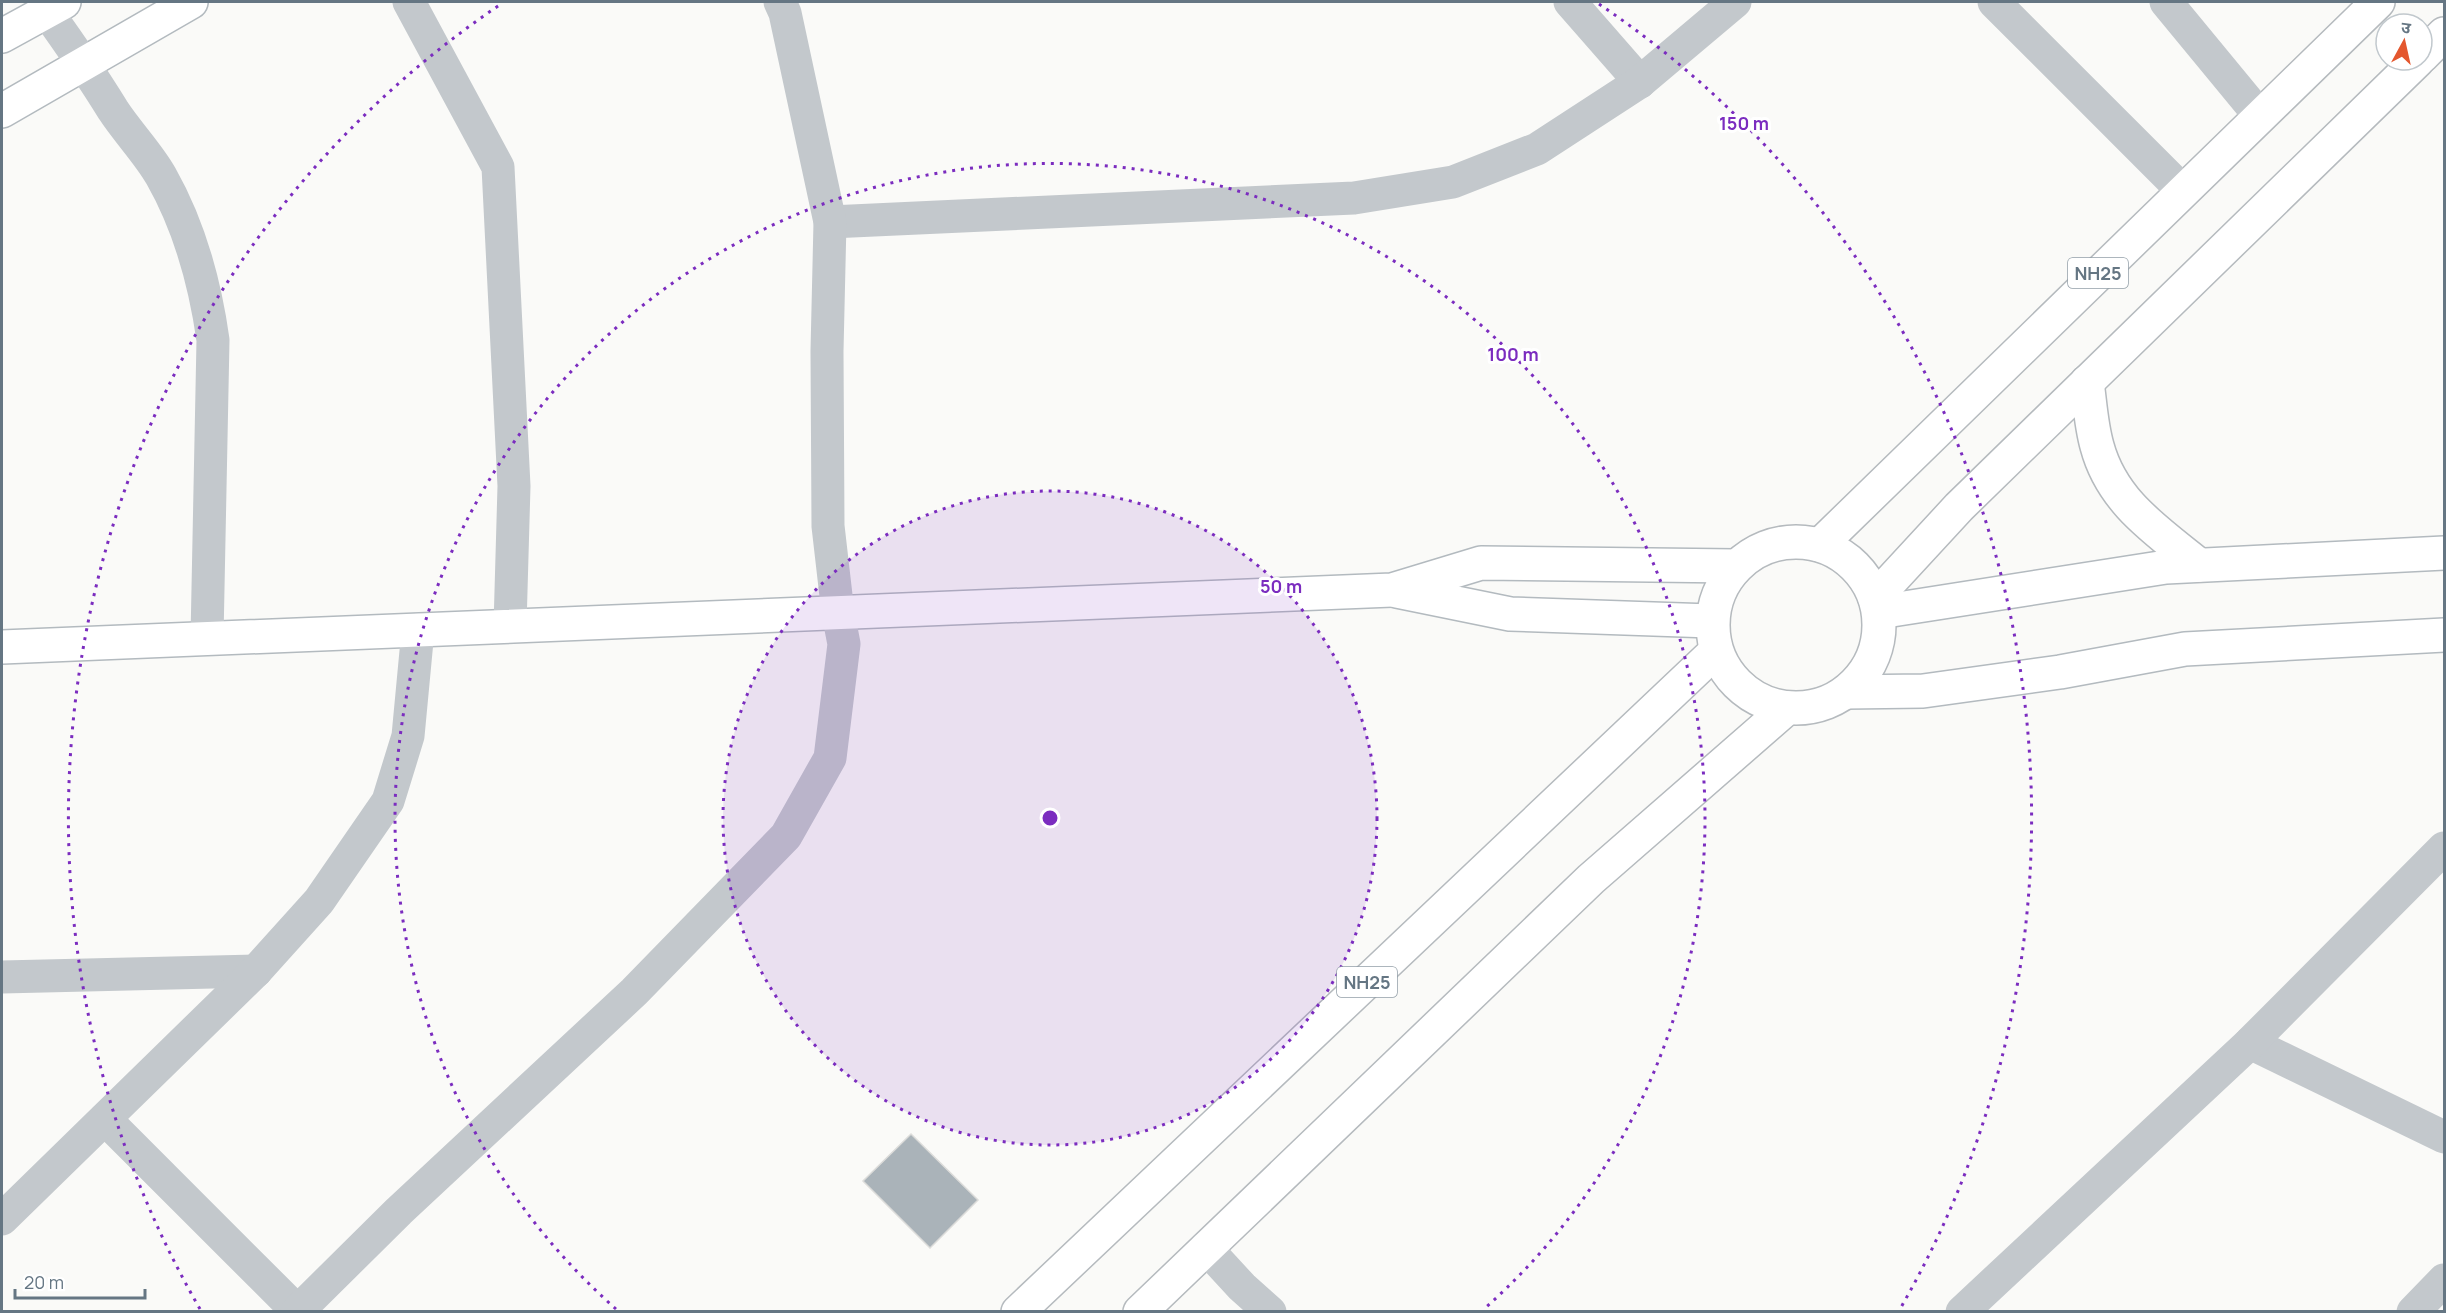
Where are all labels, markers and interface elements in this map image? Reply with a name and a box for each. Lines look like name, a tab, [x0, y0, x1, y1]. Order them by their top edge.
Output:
north arrow	[2374, 12, 2434, 72]
text: उ	[2400, 16, 2413, 39]
text: 150 m	[1719, 111, 1769, 135]
road number: NH25	[2068, 258, 2128, 288]
text: 100 m	[1487, 342, 1539, 366]
text: 50 m	[1260, 574, 1302, 598]
centre of rings	[1040, 808, 1060, 828]
road number: NH25	[1337, 967, 1397, 997]
scale bar	[15, 1262, 146, 1300]
text: 20 m	[24, 1270, 64, 1294]

